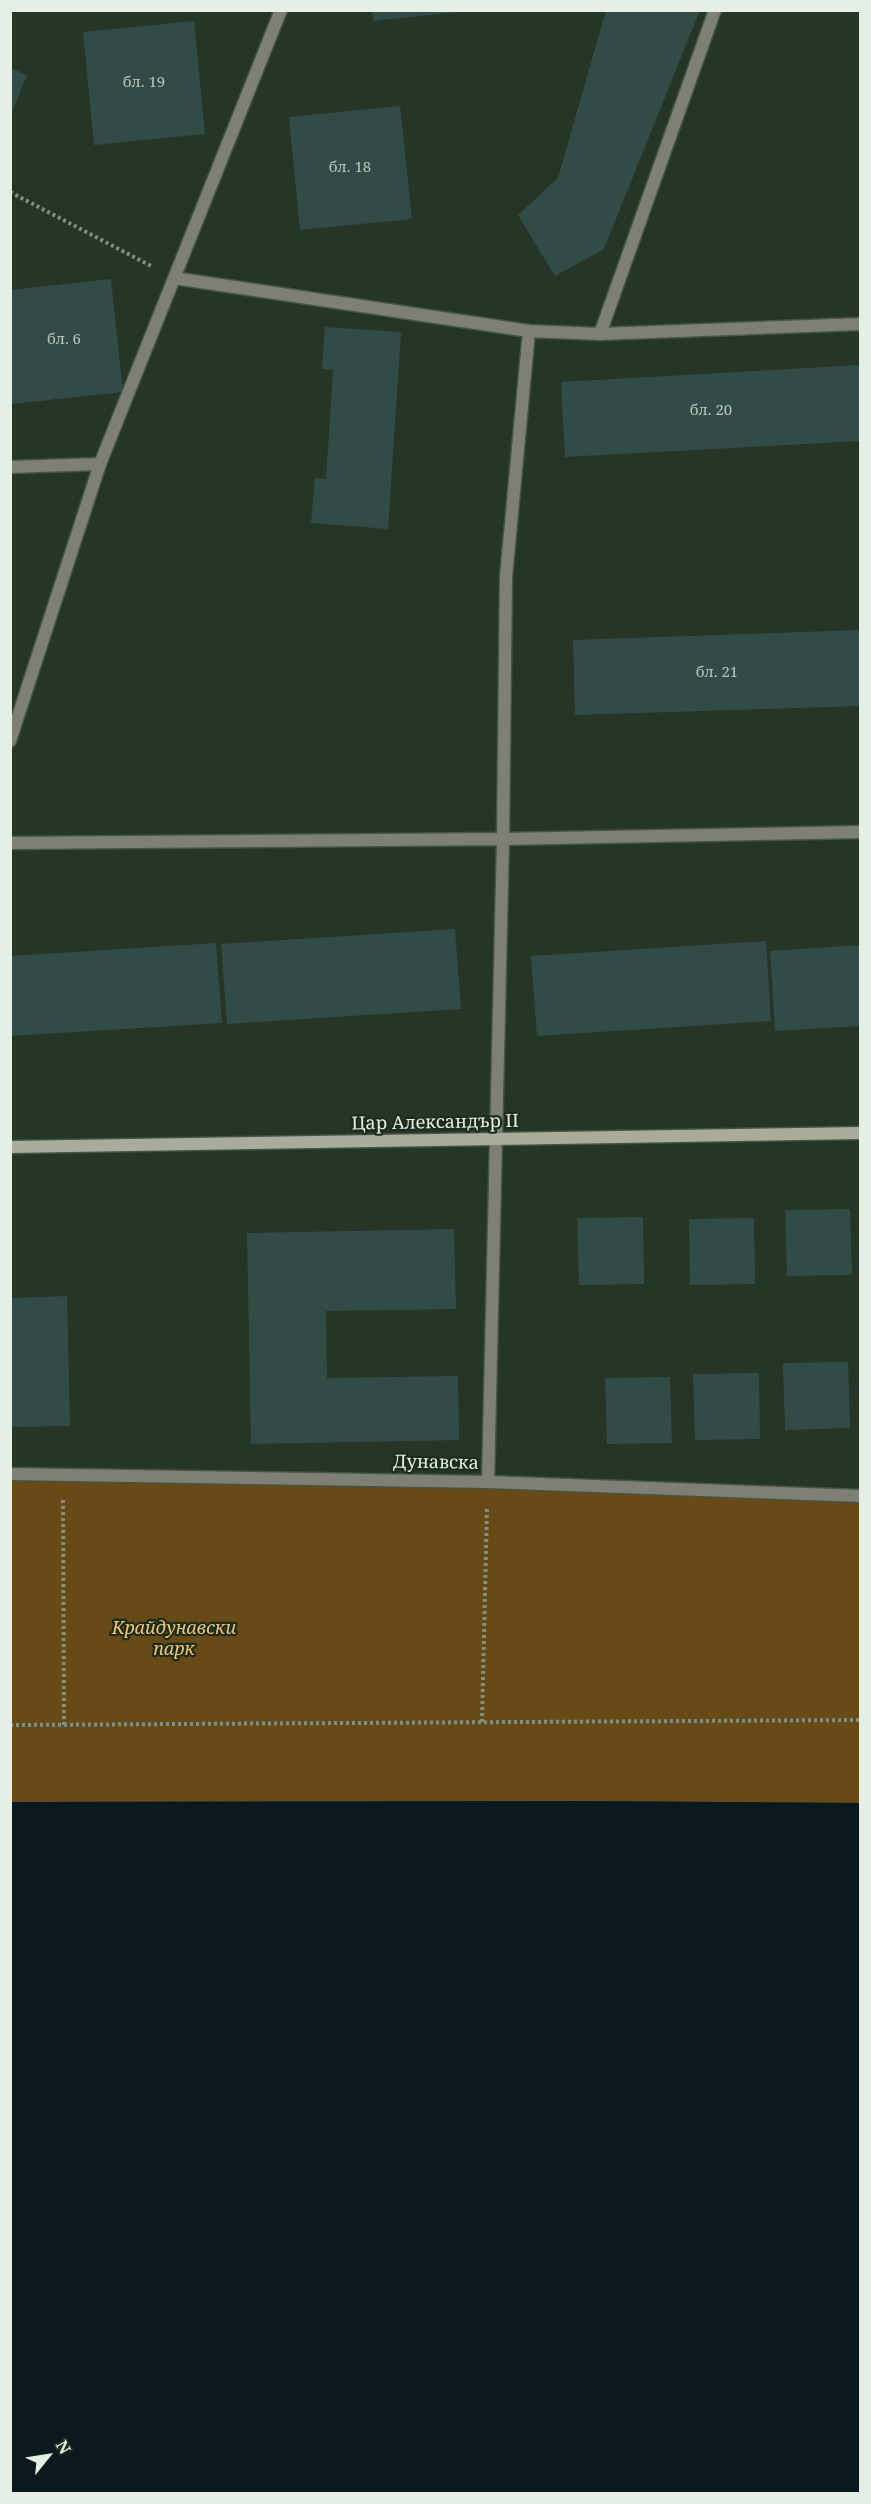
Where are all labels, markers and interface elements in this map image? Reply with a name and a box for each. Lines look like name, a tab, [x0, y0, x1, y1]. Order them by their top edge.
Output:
house number: бл. 19	[123, 74, 165, 92]
house number: бл. 18	[329, 159, 371, 177]
house number: бл. 6	[47, 331, 81, 349]
house number: бл. 20	[690, 402, 732, 420]
house number: бл. 21	[696, 664, 738, 682]
street label: Цар Александър II	[351, 1111, 519, 1135]
street label: Дунавска	[393, 1451, 479, 1475]
park label: Крайдунавски парк	[112, 1618, 236, 1660]
north arrow	[18, 2426, 78, 2486]
text: N	[51, 2436, 76, 2458]

